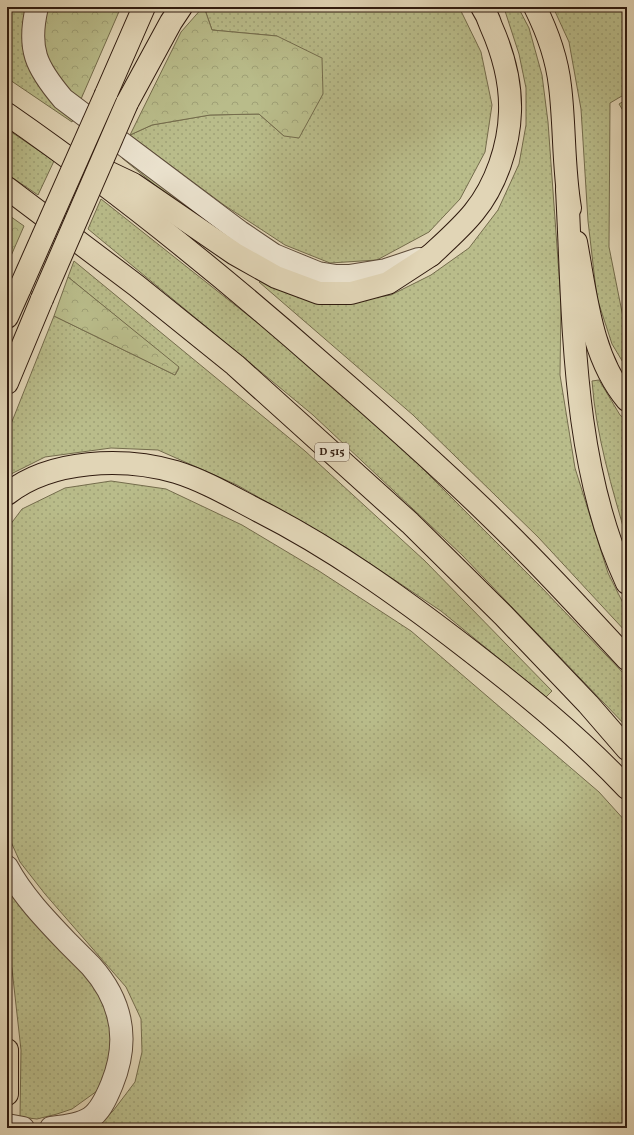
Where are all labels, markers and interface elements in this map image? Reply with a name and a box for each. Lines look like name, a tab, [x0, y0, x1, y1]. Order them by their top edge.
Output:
road number: D 515	[315, 443, 349, 461]

